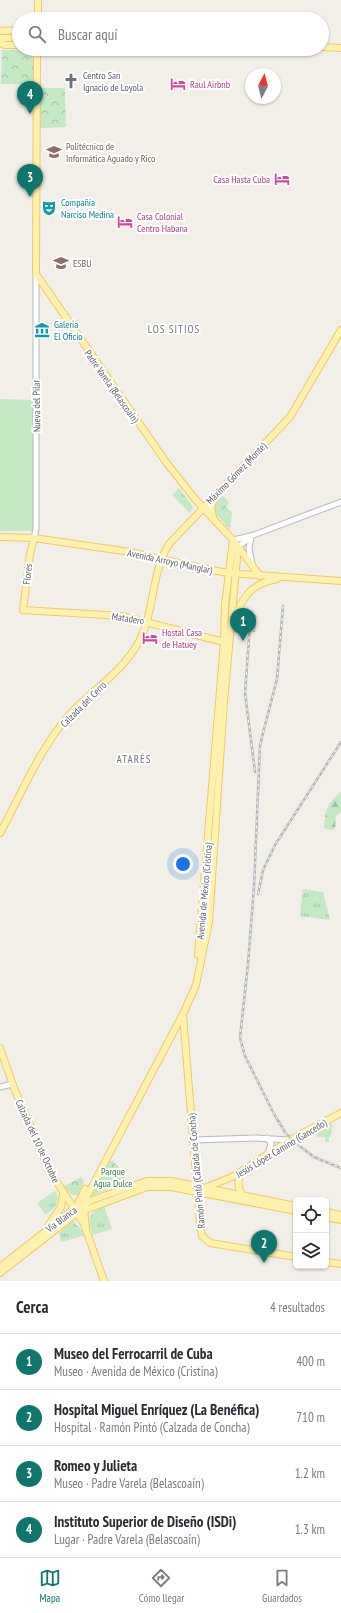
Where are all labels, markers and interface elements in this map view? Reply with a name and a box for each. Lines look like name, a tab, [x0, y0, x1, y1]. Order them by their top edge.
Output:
search box	[12, 12, 329, 56]
icon: search	[26, 23, 48, 45]
text: Buscar aquí	[58, 25, 118, 44]
north arrow	[245, 68, 281, 104]
place label: Centro San Ignacio de Loyola	[83, 69, 143, 94]
church icon: Centro San Ignacio de Loyola	[62, 72, 80, 90]
hotel icon: Raul Airbnb	[169, 75, 187, 93]
place label: Raul Airbnb	[190, 78, 230, 91]
pin: 4	[17, 81, 43, 114]
place label: Politécnico de Informática Aguado y Rico	[66, 140, 155, 165]
school or university icon: Politécnico de Informática Aguado y Rico	[45, 143, 63, 161]
pin: 3	[17, 164, 43, 197]
hotel icon: Casa Hasta Cuba	[273, 170, 291, 188]
place label: Casa Hasta Cuba	[213, 173, 270, 186]
place label: Compañía Narciso Medina	[61, 196, 114, 221]
theatre icon: Compañía Narciso Medina	[40, 199, 58, 217]
place label: Casa Colonial Centro Habana	[137, 210, 188, 235]
hotel icon: Casa Colonial Centro Habana	[116, 213, 134, 231]
school or university icon: ESBU	[52, 254, 70, 272]
place label: ESBU	[73, 257, 92, 270]
place label: Galeria El Oficio	[54, 318, 83, 343]
museum icon: Galeria El Oficio	[33, 321, 51, 339]
district label: LOS SITIOS	[148, 322, 200, 336]
street label: Padre Varela (Belascoaín)	[82, 347, 142, 426]
street label: Nueva del Pilar	[30, 379, 43, 432]
street label: Máximo Gómez (Monte)	[203, 439, 270, 507]
street label: Avenida Arroyo (Manglar)	[126, 546, 214, 577]
street label: Flores	[20, 562, 35, 585]
pin: 1	[230, 608, 256, 641]
street label: Matadero	[111, 610, 145, 627]
place label: Hostal Casa de Hatuey	[162, 626, 202, 651]
hotel icon: Hostal Casa de Hatuey	[141, 629, 159, 647]
street label: Calzada del Cerro	[58, 679, 109, 730]
district label: ATARÉS	[117, 752, 151, 766]
street label: Avenida de México (Cristina)	[194, 841, 215, 940]
your location	[173, 854, 193, 874]
street label: Calzada del 10 de Octubre	[12, 1097, 63, 1185]
street label: Ramón Pintó (Calzada de Concha)	[185, 1112, 208, 1229]
street label: Jesús López Camino (Gancedo)	[233, 1116, 330, 1181]
park label: Parque Agua Dulce	[94, 1165, 132, 1190]
map controls	[293, 1197, 329, 1269]
button: locate	[293, 1197, 329, 1233]
street label: Vía Blanca	[42, 1204, 79, 1236]
pin: 2	[251, 1230, 277, 1263]
button: layers	[293, 1233, 329, 1269]
text: Cerca	[16, 1296, 49, 1318]
text: 4 resultados	[270, 1299, 325, 1316]
text: Museo del Ferrocarril de Cuba	[54, 1344, 213, 1363]
text: 1	[26, 1353, 32, 1370]
text: 400 m	[296, 1353, 325, 1370]
text: Museo · Avenida de México (Cristina)	[54, 1363, 217, 1380]
text: Hospital Miguel Enríquez (La Benéfica)	[54, 1400, 259, 1419]
text: 2	[26, 1409, 32, 1426]
text: 710 m	[296, 1409, 325, 1426]
text: Hospital · Ramón Pintó (Calzada de Concha)	[54, 1419, 250, 1436]
text: Romeo y Julieta	[54, 1456, 137, 1475]
text: 3	[26, 1465, 32, 1482]
text: 1.2 km	[295, 1465, 325, 1482]
text: Museo · Padre Varela (Belascoaín)	[54, 1475, 204, 1492]
text: Instituto Superior de Diseño (ISDi)	[54, 1512, 236, 1531]
text: 4	[26, 1521, 32, 1538]
text: 1.3 km	[295, 1521, 325, 1538]
text: Lugar · Padre Varela (Belascoaín)	[54, 1531, 200, 1548]
tab: Mapa	[39, 1567, 61, 1605]
tab: Cómo llegar	[139, 1567, 184, 1605]
tab: Guardados	[262, 1567, 302, 1605]

